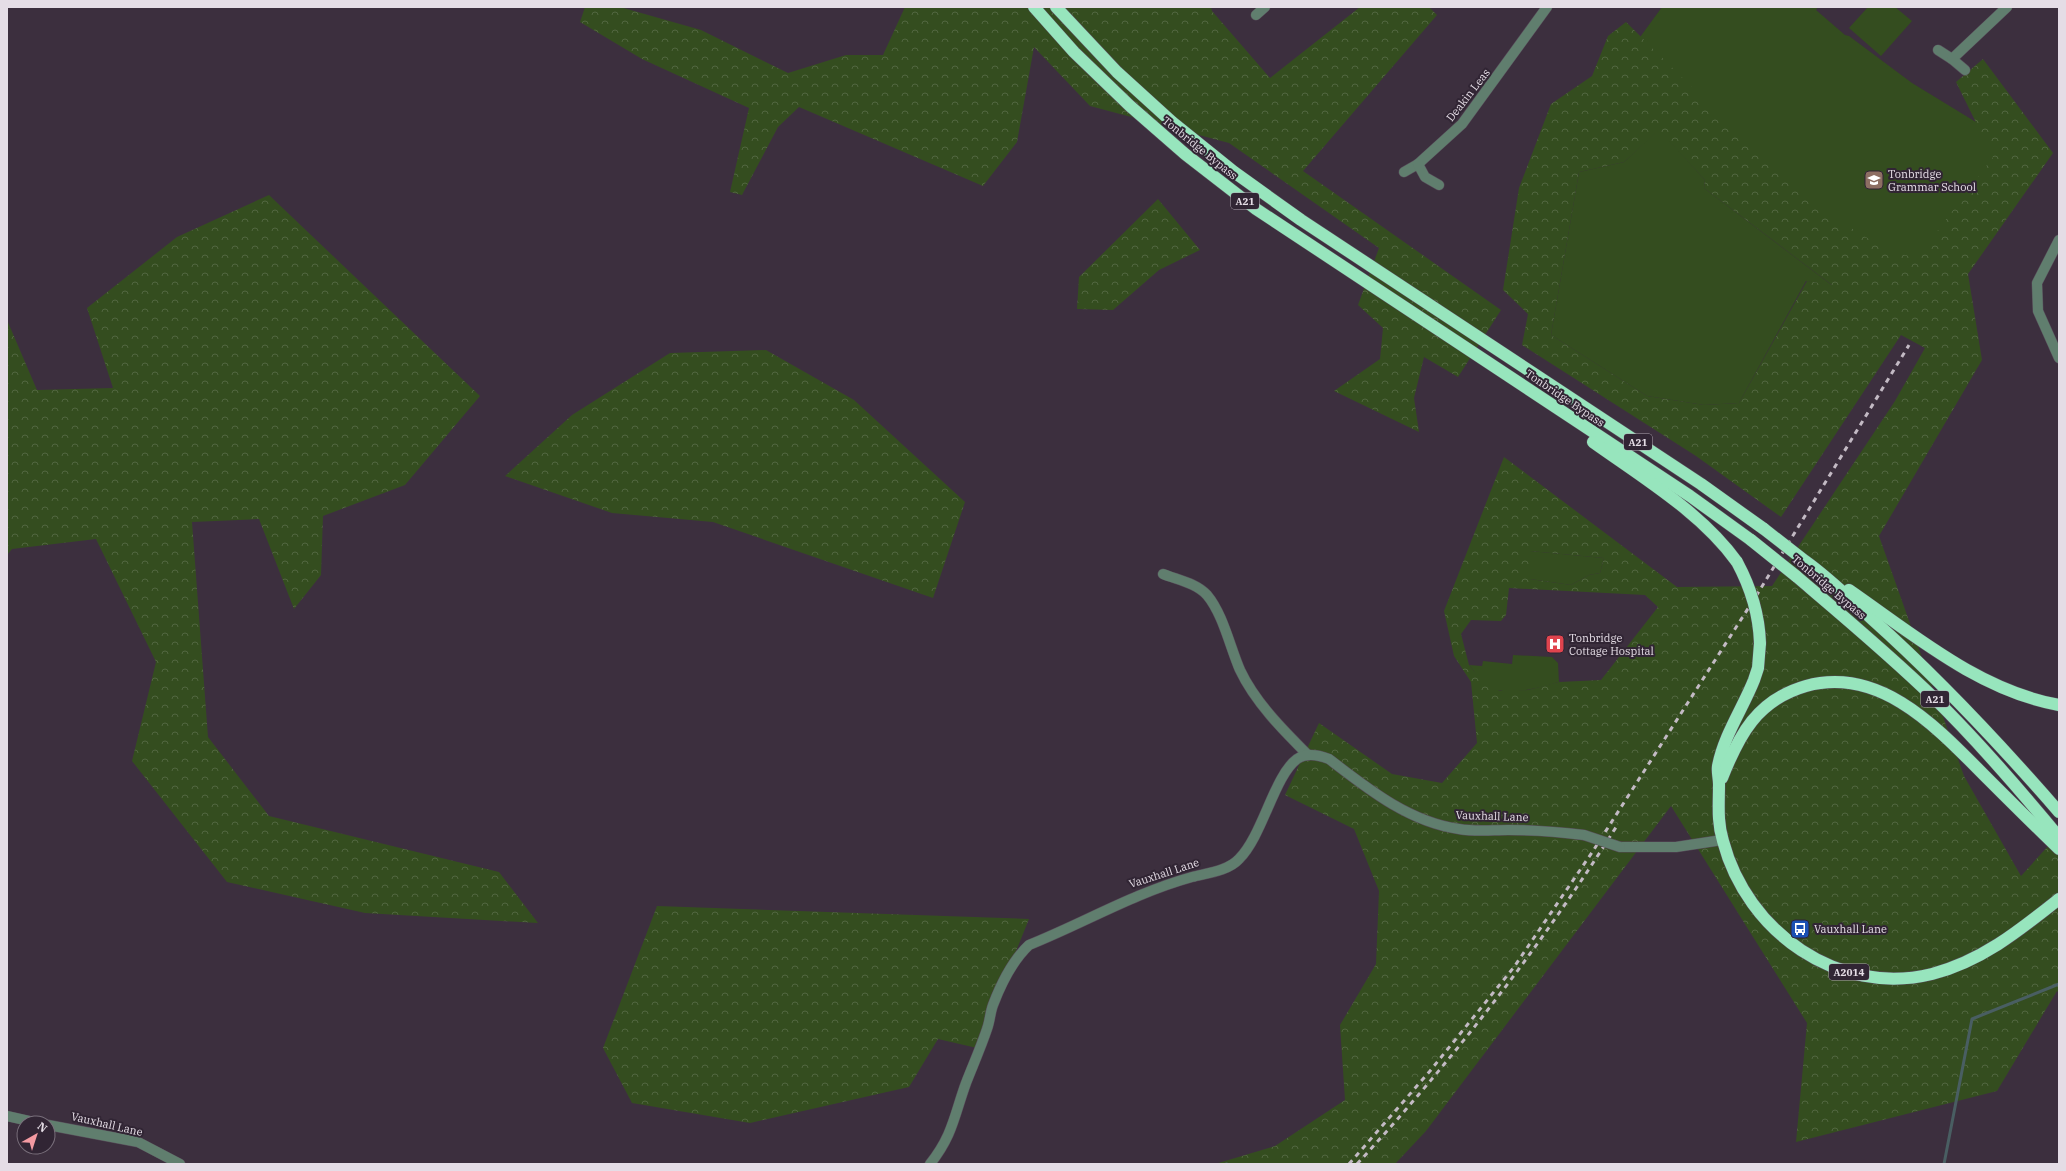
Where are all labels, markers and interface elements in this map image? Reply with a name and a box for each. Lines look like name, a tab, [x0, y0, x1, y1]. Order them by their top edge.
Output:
street label: Deakin Leas	[1443, 66, 1493, 124]
street label: Tonbridge Bypass	[1160, 113, 1240, 183]
place label: Tonbridge Grammar School	[1888, 167, 1976, 194]
school or university icon: Tonbridge Grammar School	[1863, 169, 1885, 191]
road number: A21	[1231, 193, 1259, 209]
street label: Tonbridge Bypass	[1523, 366, 1607, 430]
road number: A21	[1624, 434, 1652, 450]
street label: Tonbridge Bypass	[1789, 552, 1869, 622]
place label: Tonbridge Cottage Hospital	[1569, 631, 1654, 658]
hospital icon: Tonbridge Cottage Hospital	[1544, 633, 1566, 655]
road number: A21	[1921, 691, 1949, 707]
street label: Vauxhall Lane	[1455, 808, 1529, 824]
street label: Vauxhall Lane	[1127, 855, 1201, 891]
bus stop icon: Vauxhall Lane	[1789, 918, 1811, 940]
place label: Vauxhall Lane	[1814, 922, 1887, 936]
road number: A2014	[1829, 964, 1869, 980]
street label: Vauxhall Lane	[70, 1109, 144, 1139]
north arrow	[16, 1115, 56, 1155]
text: N	[35, 1119, 50, 1136]

